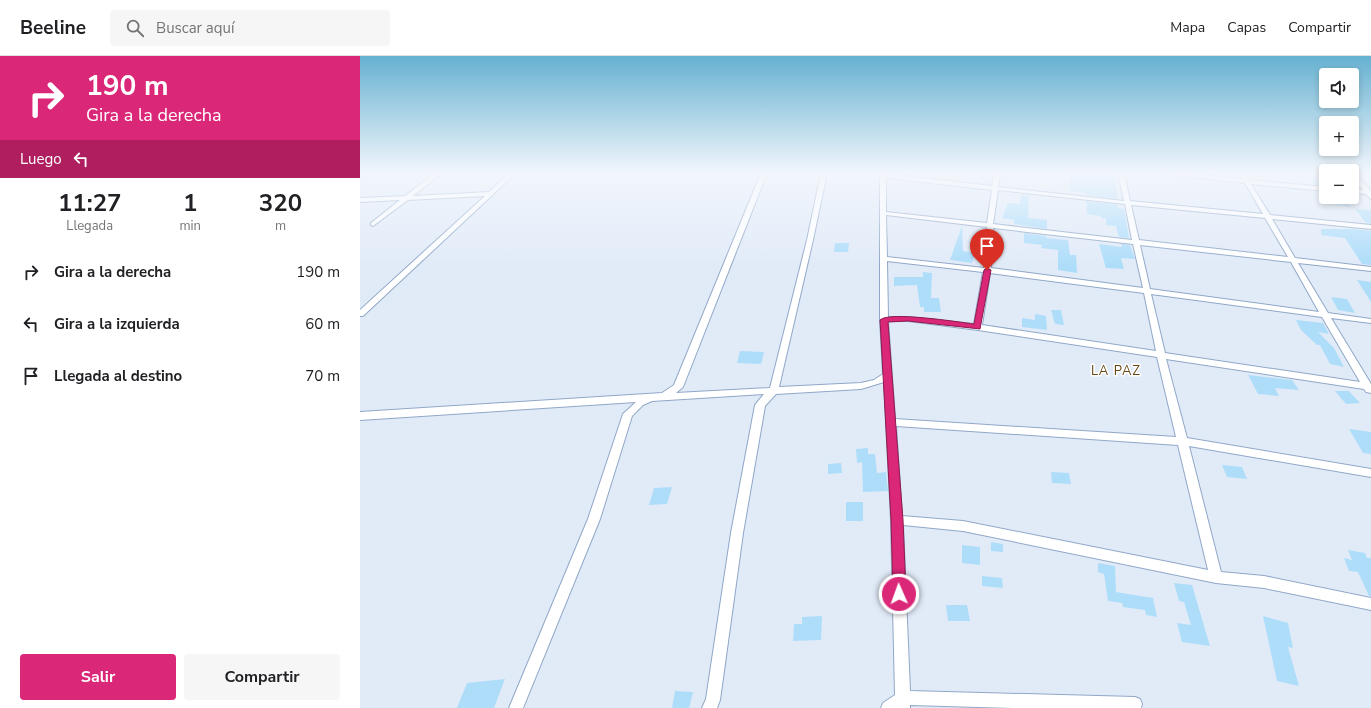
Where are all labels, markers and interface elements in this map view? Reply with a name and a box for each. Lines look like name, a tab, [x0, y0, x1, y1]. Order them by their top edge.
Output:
search box	[110, 10, 390, 46]
text: Beeline	[20, 15, 86, 41]
icon: search	[124, 17, 146, 39]
text: Buscar aquí	[156, 18, 234, 38]
text: Mapa	[1170, 18, 1205, 37]
text: Capas	[1227, 18, 1266, 37]
text: Compartir	[1288, 18, 1351, 37]
text: 190 m	[86, 67, 169, 105]
map controls	[1319, 68, 1359, 204]
button: sound	[1319, 68, 1359, 108]
icon: right	[20, 72, 72, 124]
text: Gira a la derecha	[86, 103, 222, 127]
button: +	[1319, 116, 1359, 156]
icon: left	[70, 148, 92, 170]
text: Luego	[20, 149, 62, 169]
button: −	[1319, 164, 1359, 204]
text: 11:27	[58, 187, 121, 219]
text: 1	[183, 187, 197, 219]
text: 320	[259, 187, 302, 219]
text: Llegada	[66, 217, 113, 235]
text: min	[179, 217, 201, 235]
text: m	[275, 217, 286, 235]
pin	[970, 229, 1004, 270]
icon: arrive	[976, 235, 998, 257]
icon: right	[20, 261, 42, 283]
text: Gira a la derecha	[54, 262, 171, 282]
text: 190 m	[296, 262, 340, 282]
icon: left	[20, 313, 42, 335]
text: Gira a la izquierda	[54, 314, 180, 334]
text: 60 m	[305, 314, 340, 334]
district label: LA PAZ	[1091, 362, 1141, 380]
icon: arrive	[20, 365, 42, 387]
text: Llegada al destino	[54, 366, 182, 386]
text: 70 m	[305, 366, 340, 386]
position arrow	[878, 573, 920, 615]
button: Salir	[20, 654, 176, 700]
button: Compartir	[184, 654, 340, 700]

